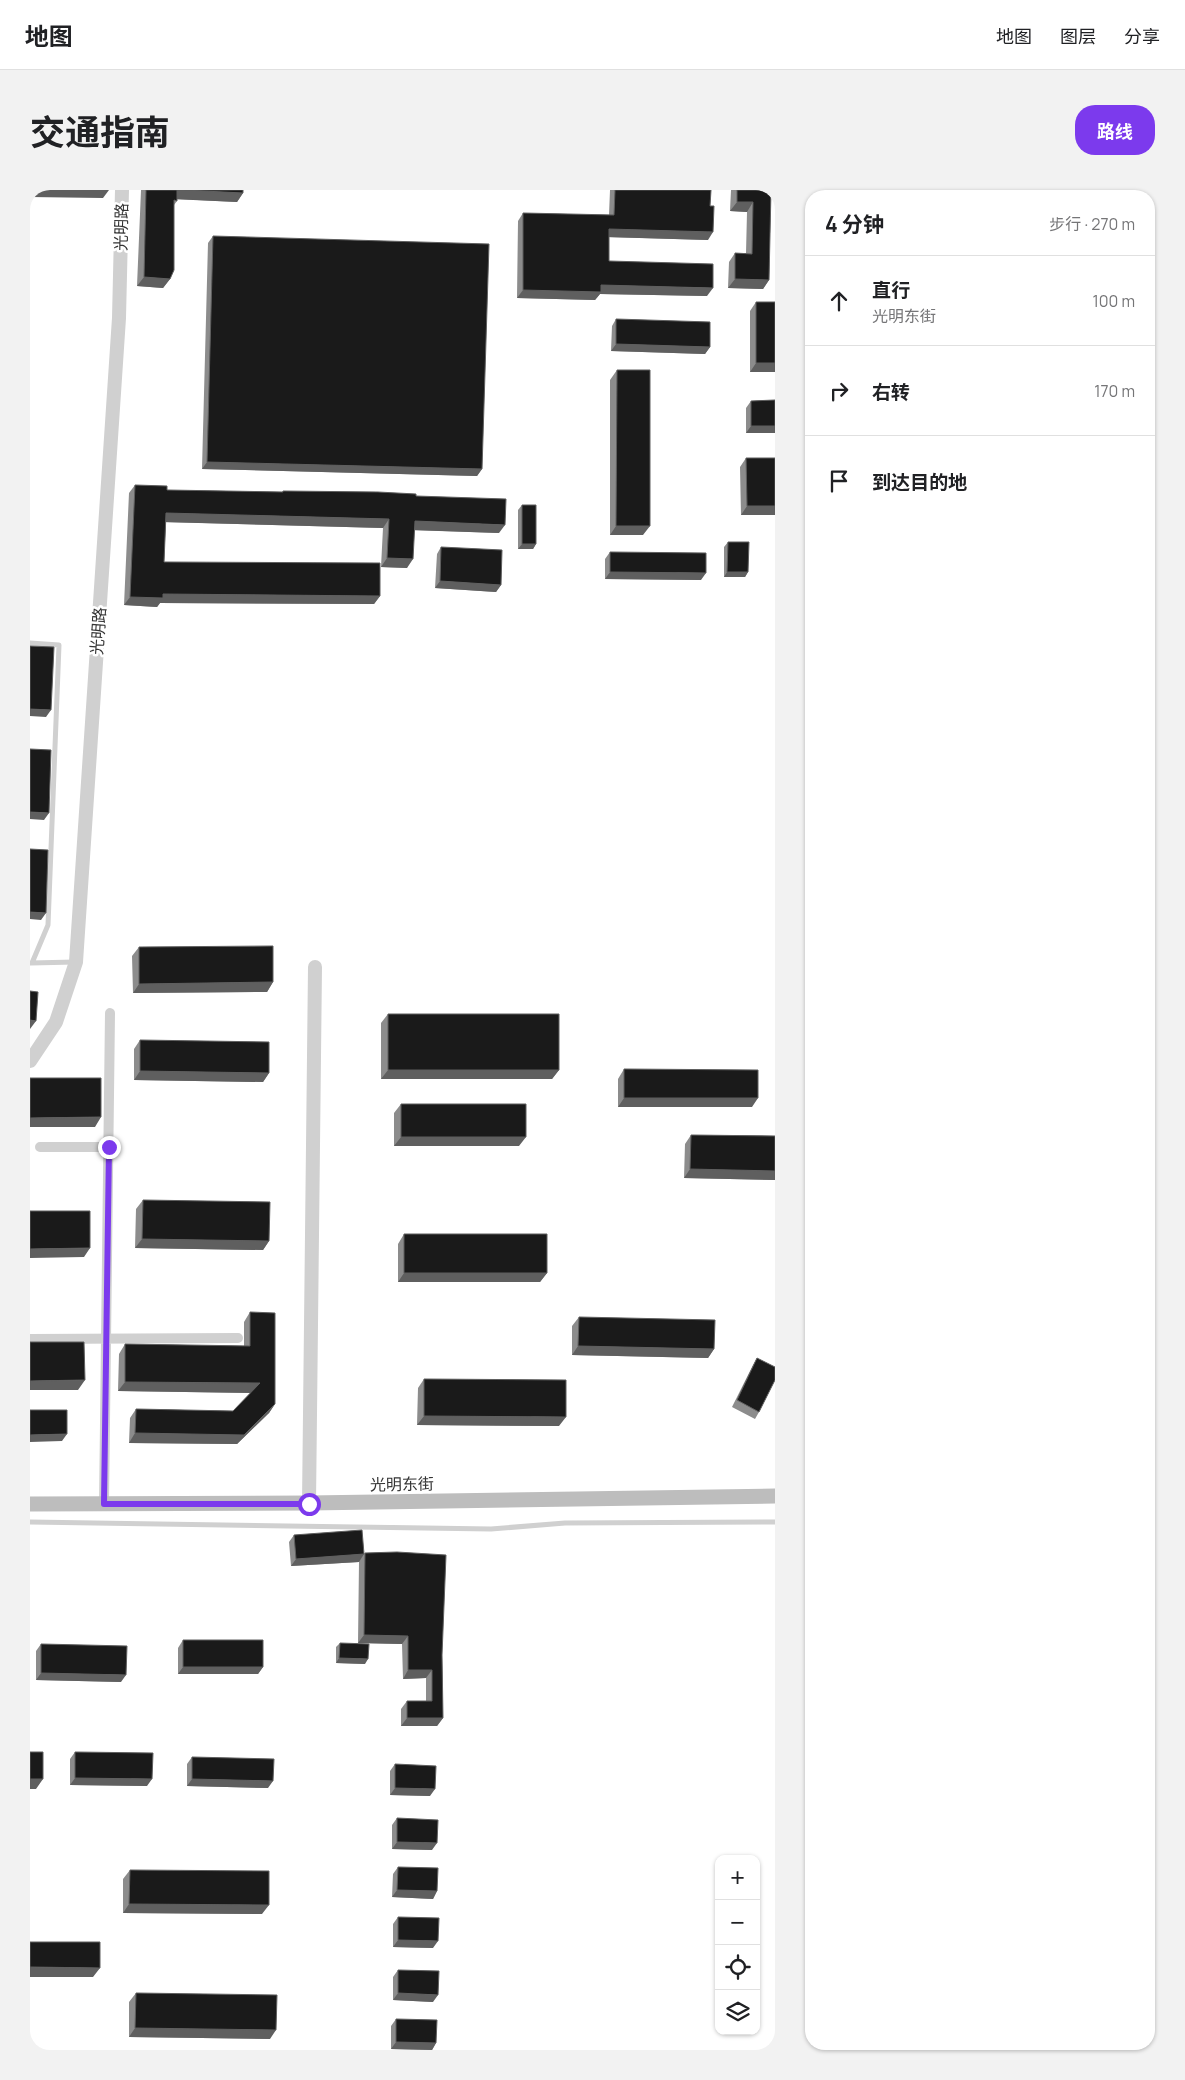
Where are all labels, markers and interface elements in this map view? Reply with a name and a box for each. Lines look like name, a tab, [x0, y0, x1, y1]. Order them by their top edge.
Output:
text: 地图	[25, 19, 73, 52]
text: 地图	[996, 24, 1032, 48]
text: 图层	[1060, 24, 1096, 48]
text: 分享	[1124, 24, 1160, 48]
button: 路线	[1075, 105, 1155, 155]
text: 交通指南	[30, 108, 170, 156]
street label: 光明路	[110, 203, 132, 251]
text: 4 分钟	[825, 210, 884, 238]
text: 步行 · 270 m	[1049, 213, 1135, 235]
text: 直行	[872, 277, 910, 303]
icon: ahead	[825, 287, 853, 315]
text: 100 m	[1092, 290, 1135, 312]
text: 光明东街	[872, 305, 936, 327]
icon: right	[825, 377, 853, 405]
text: 右转	[872, 379, 910, 405]
text: 170 m	[1094, 380, 1135, 402]
icon: arrive	[825, 467, 853, 495]
text: 到达目的地	[872, 469, 967, 495]
street label: 光明路	[85, 606, 111, 656]
route end	[98, 1136, 121, 1159]
street label: 光明东街	[370, 1472, 434, 1496]
route start	[298, 1493, 321, 1516]
map controls	[715, 1855, 760, 2035]
button: +	[715, 1855, 760, 1900]
button: −	[715, 1900, 760, 1945]
button: locate	[715, 1945, 760, 1990]
button: layers	[715, 1990, 760, 2035]

